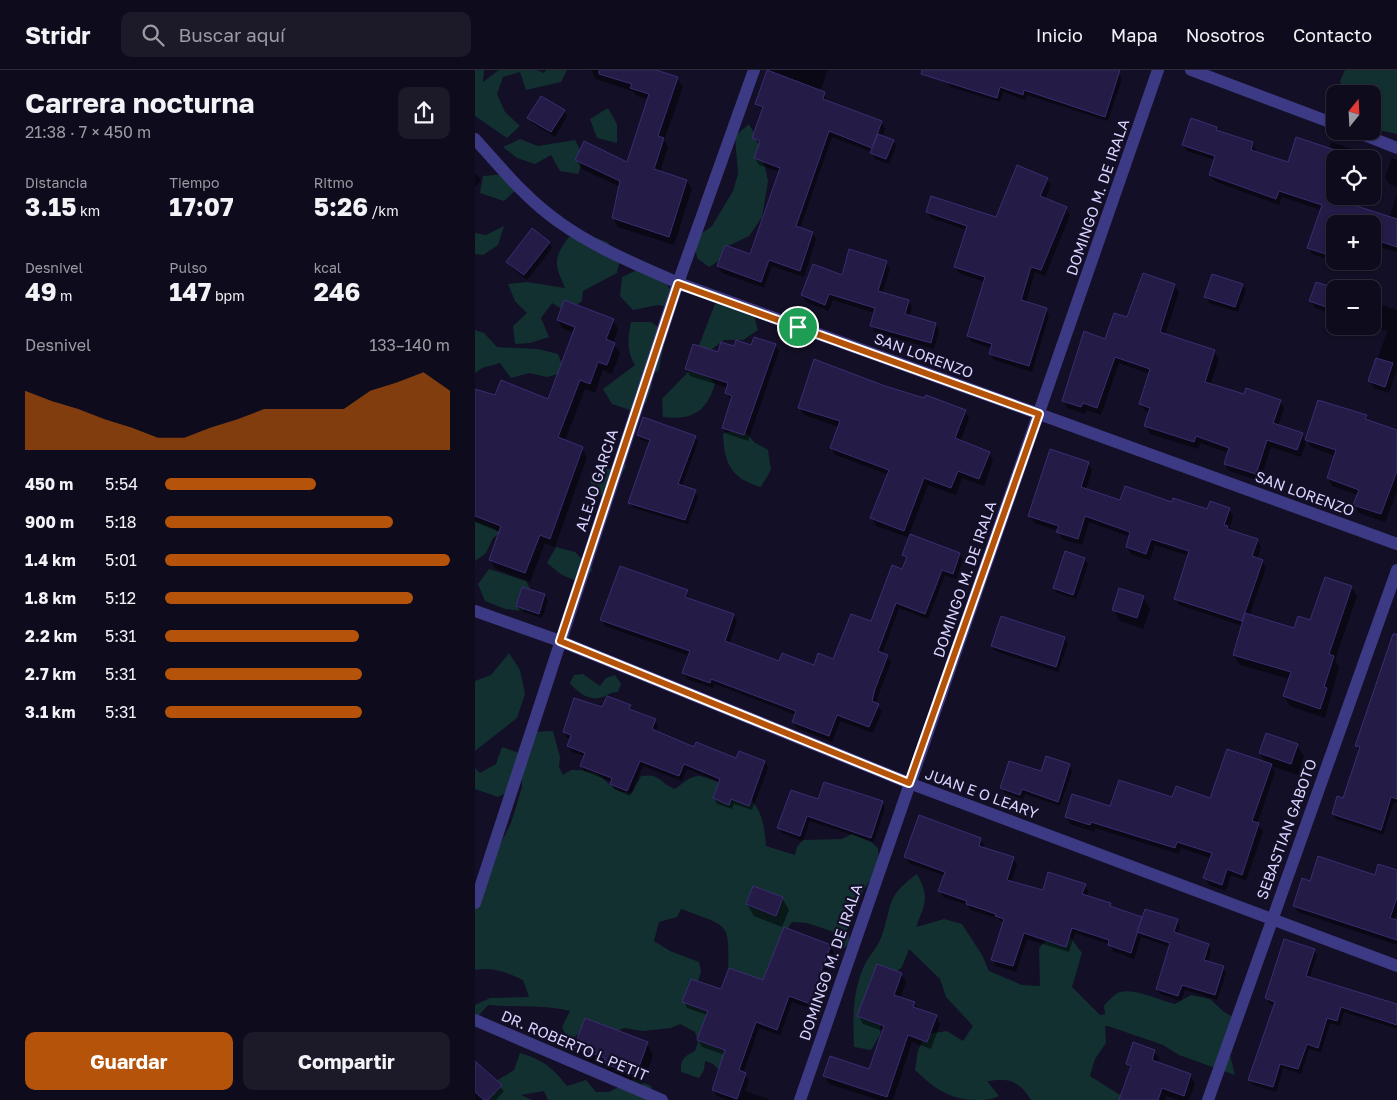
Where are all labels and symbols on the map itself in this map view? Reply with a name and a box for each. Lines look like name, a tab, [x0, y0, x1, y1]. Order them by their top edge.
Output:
north arrow	[1326, 85, 1381, 140]
street label: DOMINGO M. DE IRALA	[1062, 116, 1132, 278]
pin	[777, 306, 819, 348]
street label: SAN LORENZO	[872, 329, 976, 381]
street label: ALEJO GARCIA	[571, 427, 621, 533]
street label: SAN LORENZO	[1253, 467, 1357, 519]
street label: DOMINGO M. DE IRALA	[929, 498, 999, 660]
street label: SEBASTIAN GABOTO	[1252, 756, 1320, 902]
street label: JUAN E O LEARY	[923, 764, 1041, 822]
street label: DOMINGO M. DE IRALA	[795, 881, 865, 1043]
street label: DR. ROBERTO L PETIT	[499, 1006, 651, 1084]

